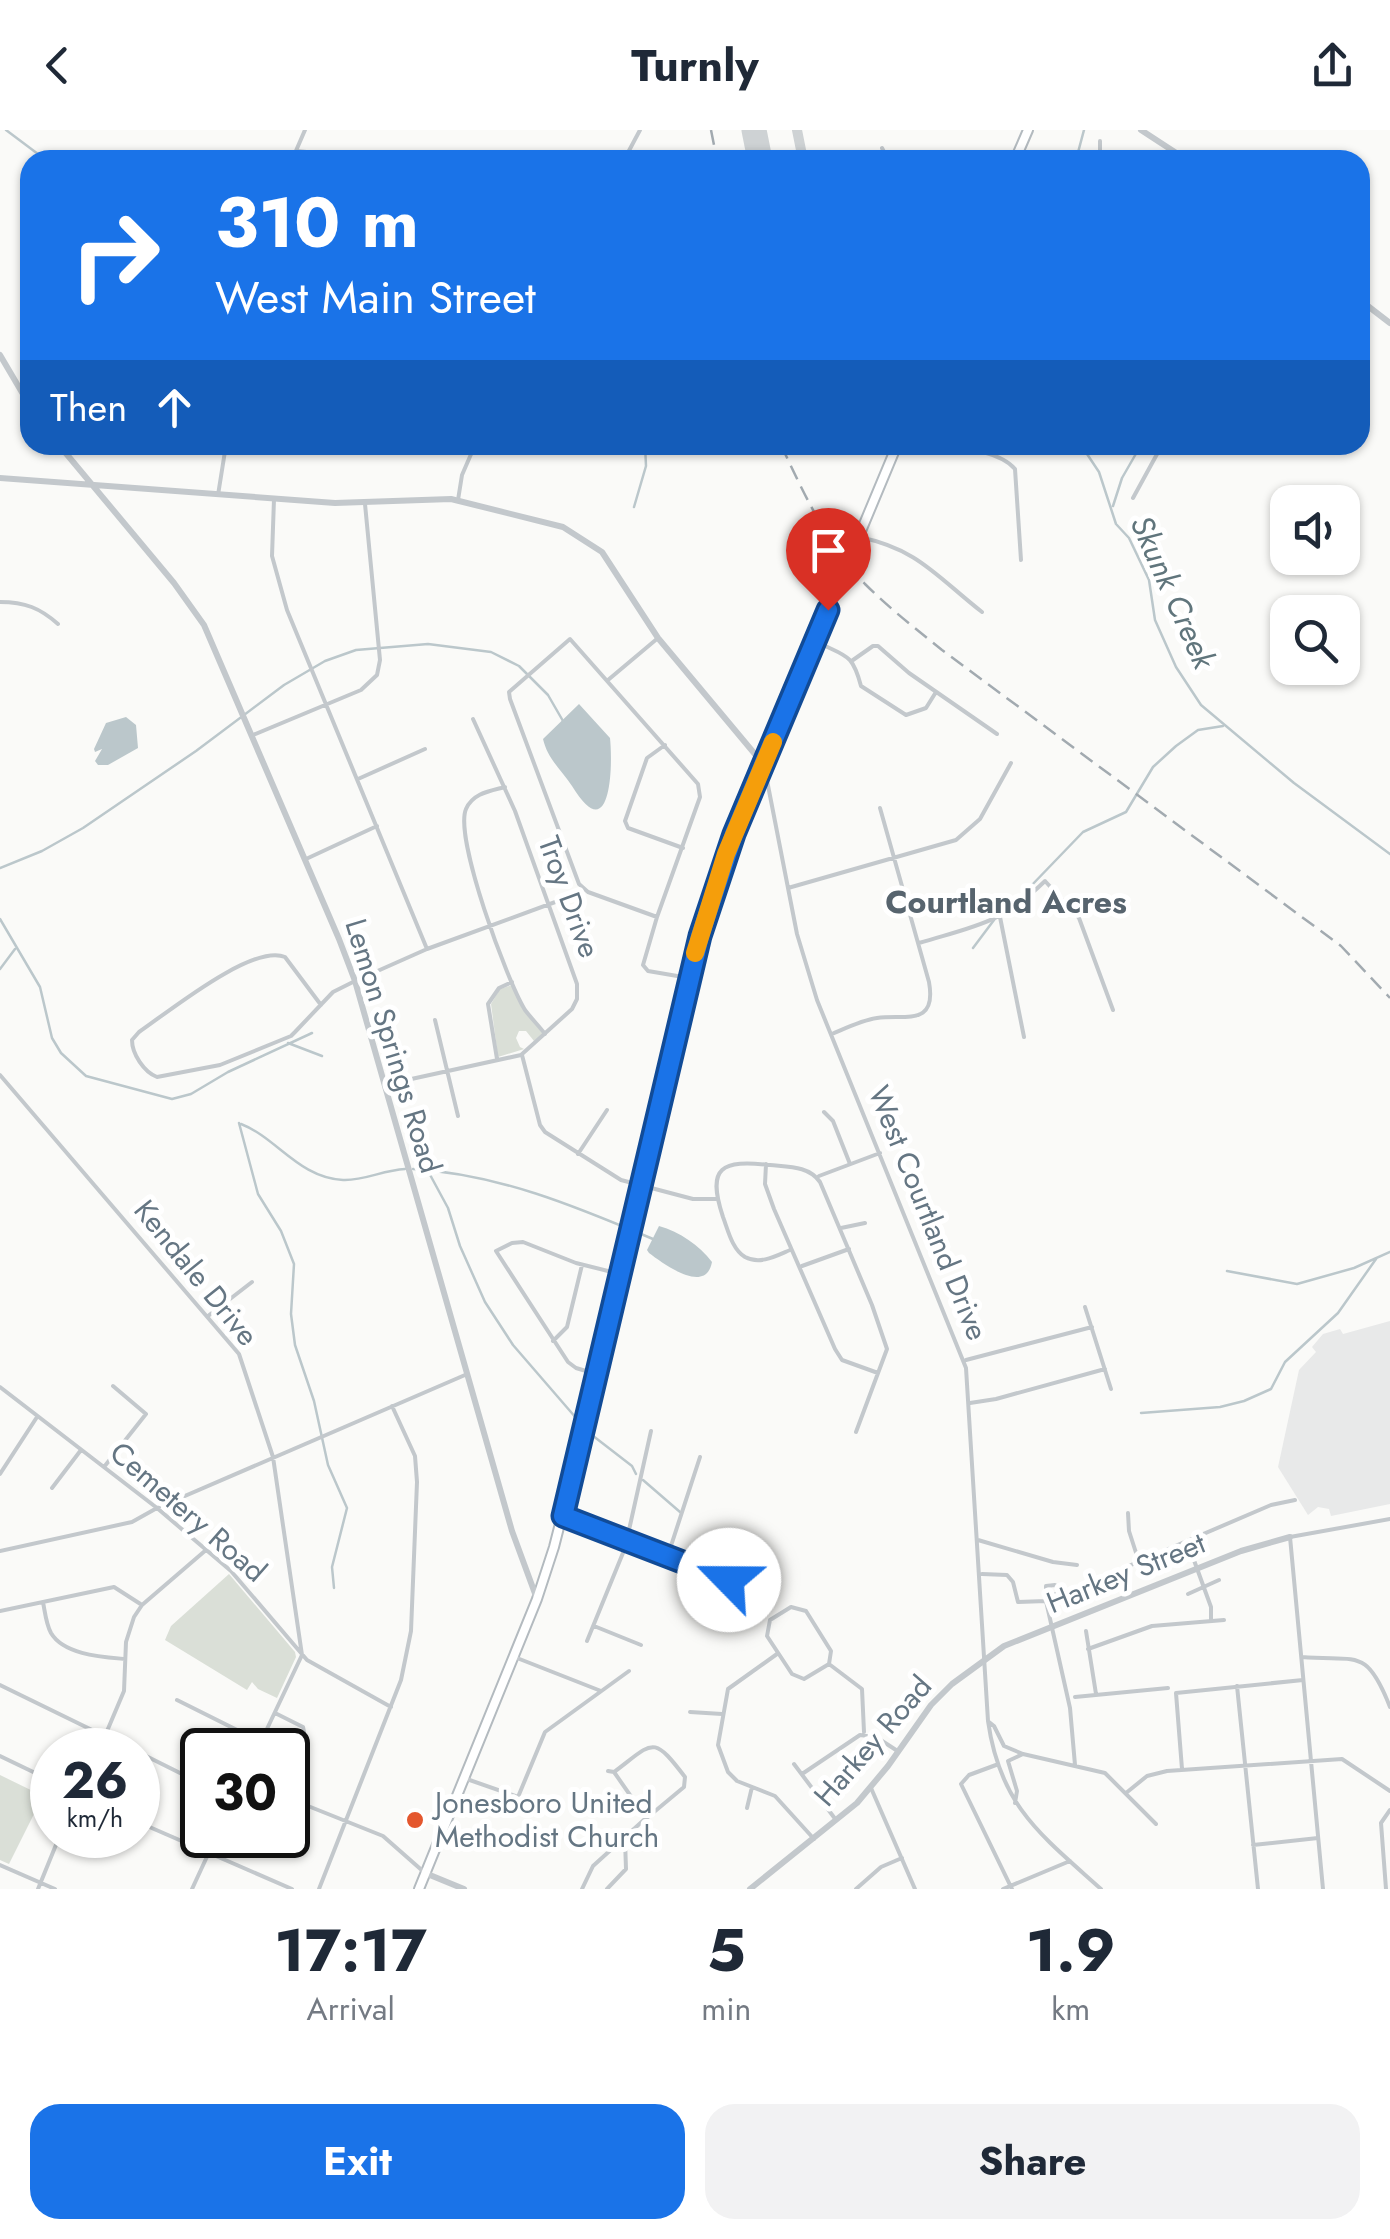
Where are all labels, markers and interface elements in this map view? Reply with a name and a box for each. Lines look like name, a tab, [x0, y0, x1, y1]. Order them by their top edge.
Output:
text: Turnly	[631, 33, 759, 98]
icon: back	[30, 38, 85, 93]
icon: share	[1305, 38, 1360, 93]
text: 310 m	[215, 172, 419, 273]
icon: right	[50, 190, 180, 320]
text: West Main Street	[215, 265, 536, 330]
text: Then	[50, 380, 127, 435]
icon: ahead	[147, 380, 202, 435]
map controls	[1270, 485, 1360, 685]
button: sound	[1270, 485, 1360, 575]
pin	[786, 508, 871, 611]
water label: Skunk Creek	[1119, 508, 1228, 677]
icon: arrive	[801, 523, 856, 578]
button: search	[1270, 595, 1360, 685]
street label: Troy Drive	[528, 830, 611, 963]
district label: Courtland Acres	[885, 879, 1127, 925]
street label: Lemon Springs Road	[334, 913, 453, 1178]
street label: West Courtland Drive	[858, 1079, 999, 1347]
street label: Kendale Drive	[124, 1190, 269, 1355]
street label: Cemetery Road	[100, 1431, 276, 1592]
street label: Harkey Street	[1040, 1521, 1212, 1624]
position arrow	[677, 1528, 781, 1632]
street label: Harkey Road	[804, 1666, 942, 1815]
speed limit sign: 30	[180, 1728, 310, 1858]
text: 26	[62, 1744, 128, 1817]
place label: Jonesboro United Methodist Church	[431, 1781, 659, 1858]
text: km/h	[67, 1800, 123, 1836]
marker: Jonesboro United Methodist Church	[404, 1809, 426, 1831]
text: 17:17	[274, 1907, 427, 1994]
text: 5	[707, 1907, 746, 1994]
text: 1.9	[1026, 1907, 1116, 1994]
text: Arrival	[307, 1986, 395, 2032]
text: min	[701, 1986, 751, 2032]
text: km	[1051, 1986, 1090, 2032]
button: Exit	[30, 2104, 685, 2219]
button: Share	[705, 2104, 1360, 2219]

